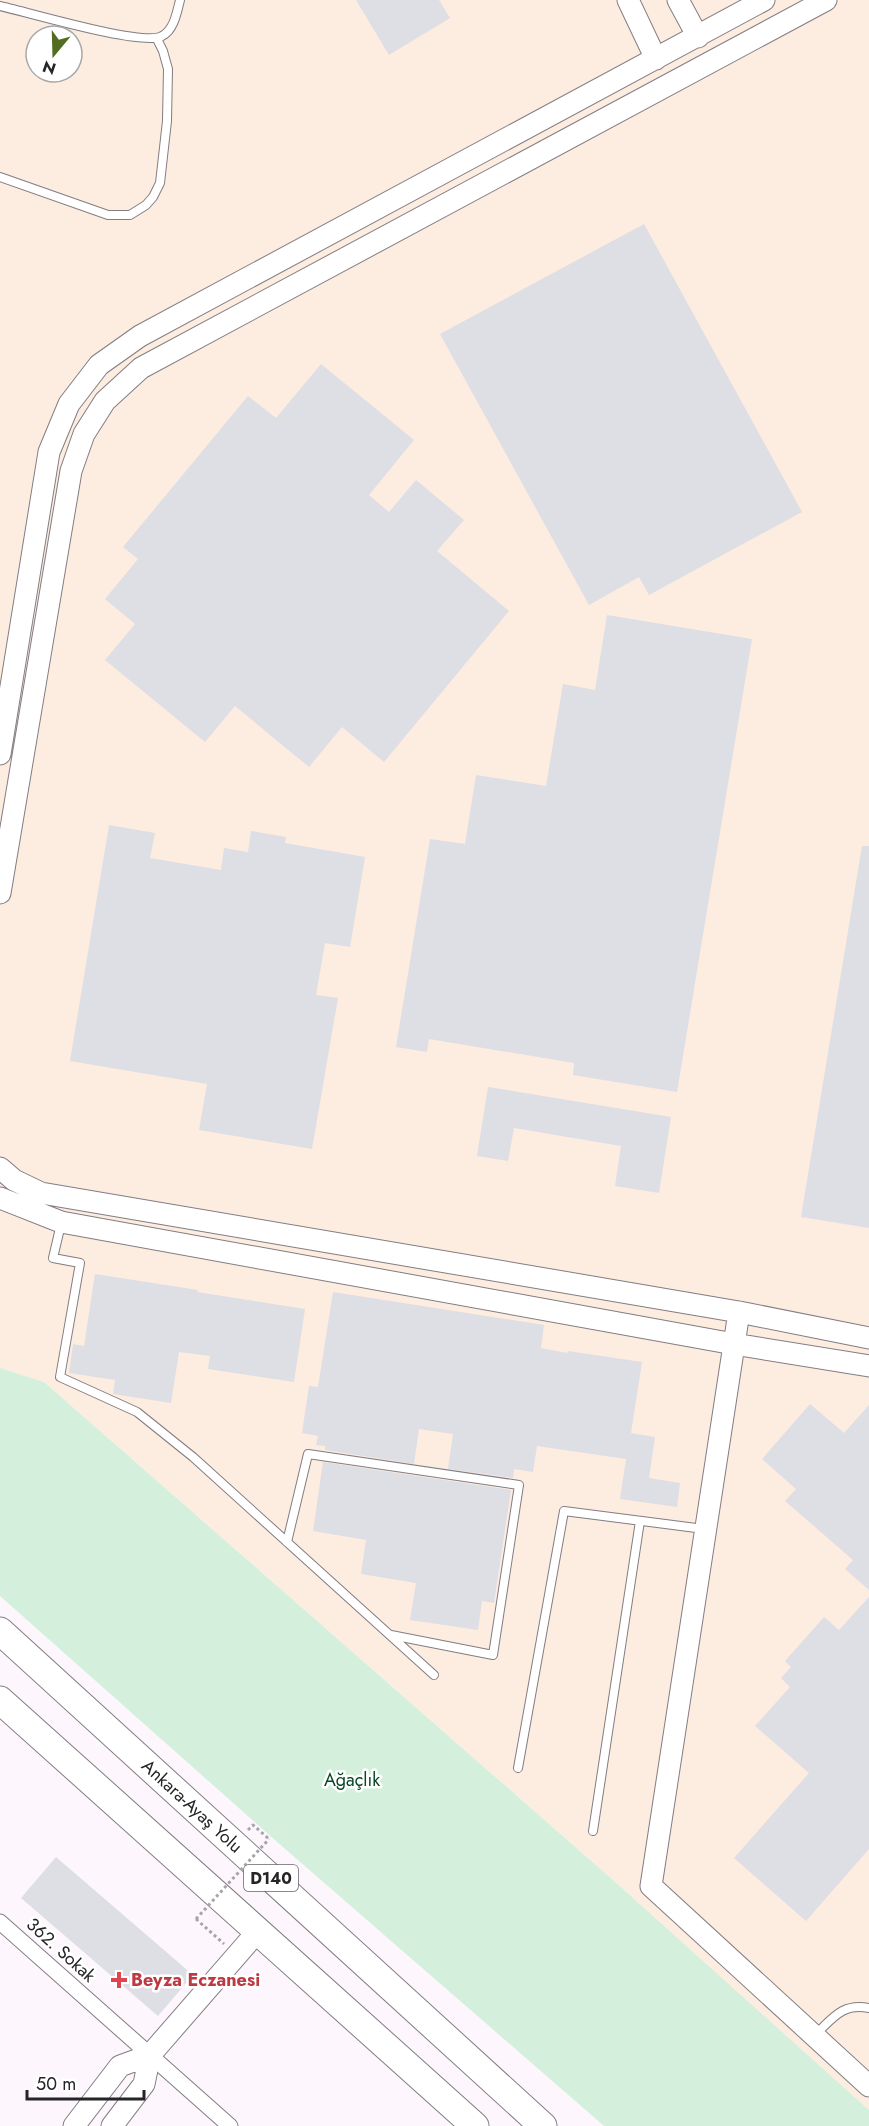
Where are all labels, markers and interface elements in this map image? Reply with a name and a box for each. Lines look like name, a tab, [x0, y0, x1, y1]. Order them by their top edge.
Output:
north arrow	[24, 24, 84, 84]
text: N	[40, 55, 59, 81]
street label: Ankara-Ayaş Yolu	[136, 1753, 248, 1859]
park label: Ağaçlık	[324, 1767, 380, 1793]
road number: D140	[244, 1865, 298, 1891]
street label: 362. Sokak	[21, 1912, 101, 1988]
place label: Beyza Eczanesi	[131, 1967, 260, 1993]
marker: Beyza Eczanesi	[112, 1973, 126, 1987]
scale bar	[27, 2063, 144, 2101]
text: 50 m	[36, 2071, 76, 2097]

